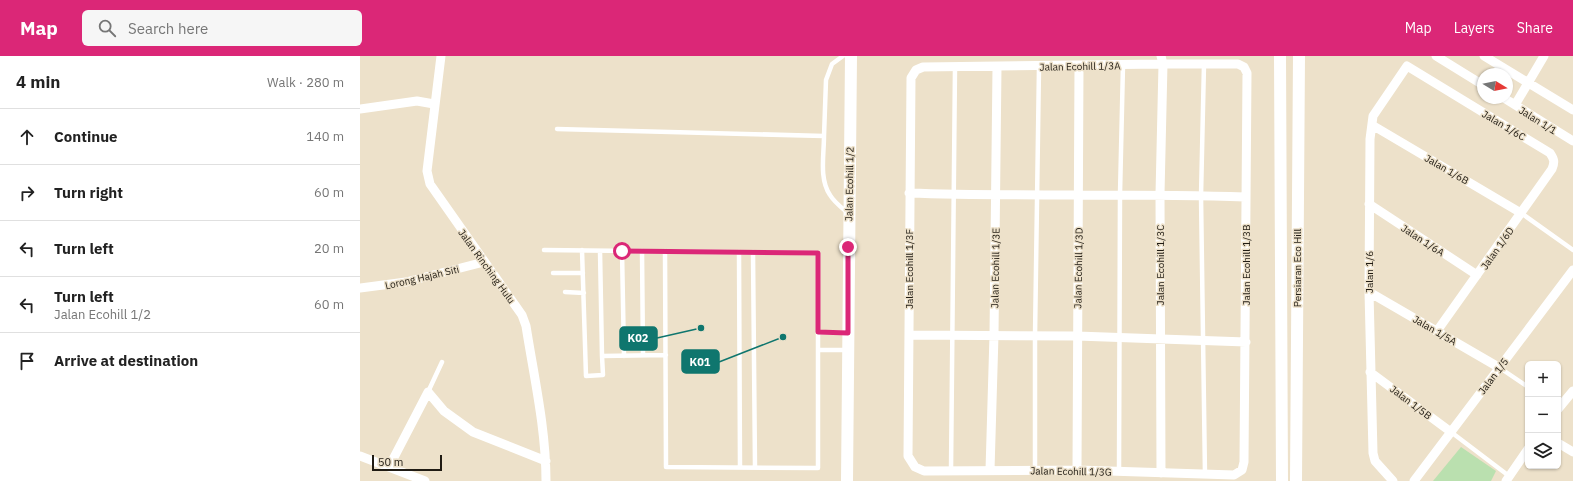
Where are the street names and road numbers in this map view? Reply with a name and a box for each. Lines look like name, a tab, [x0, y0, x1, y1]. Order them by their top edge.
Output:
street label: Jalan Ecohill 1/3A	[1039, 59, 1121, 74]
street label: Jalan 1/1	[1516, 104, 1559, 137]
street label: Jalan 1/6C	[1480, 107, 1528, 144]
street label: Jalan Ecohill 1/2	[842, 147, 857, 221]
street label: Jalan 1/6B	[1422, 152, 1471, 187]
street label: Jalan 1/6A	[1399, 222, 1447, 259]
street label: Jalan Ecohill 1/3B	[1240, 224, 1253, 306]
street label: Jalan 1/6D	[1478, 224, 1517, 272]
street label: Jalan Ecohill 1/3C	[1154, 225, 1167, 305]
street label: Jalan Rinching Hulu	[455, 227, 518, 306]
street label: Jalan Ecohill 1/3D	[1071, 227, 1086, 309]
street label: Jalan Ecohill 1/3E	[988, 228, 1003, 308]
street label: Jalan Ecohill 1/3F	[903, 229, 916, 309]
street label: Persiaran Eco Hill	[1291, 229, 1304, 307]
street label: Jalan 1/6	[1363, 251, 1376, 293]
street label: Lorong Hajah Siti	[384, 263, 460, 292]
street label: Jalan 1/5A	[1410, 313, 1460, 349]
street label: Jalan 1/5	[1475, 355, 1511, 397]
street label: Jalan 1/5B	[1387, 382, 1434, 422]
street label: Jalan Ecohill 1/3G	[1030, 464, 1112, 479]

